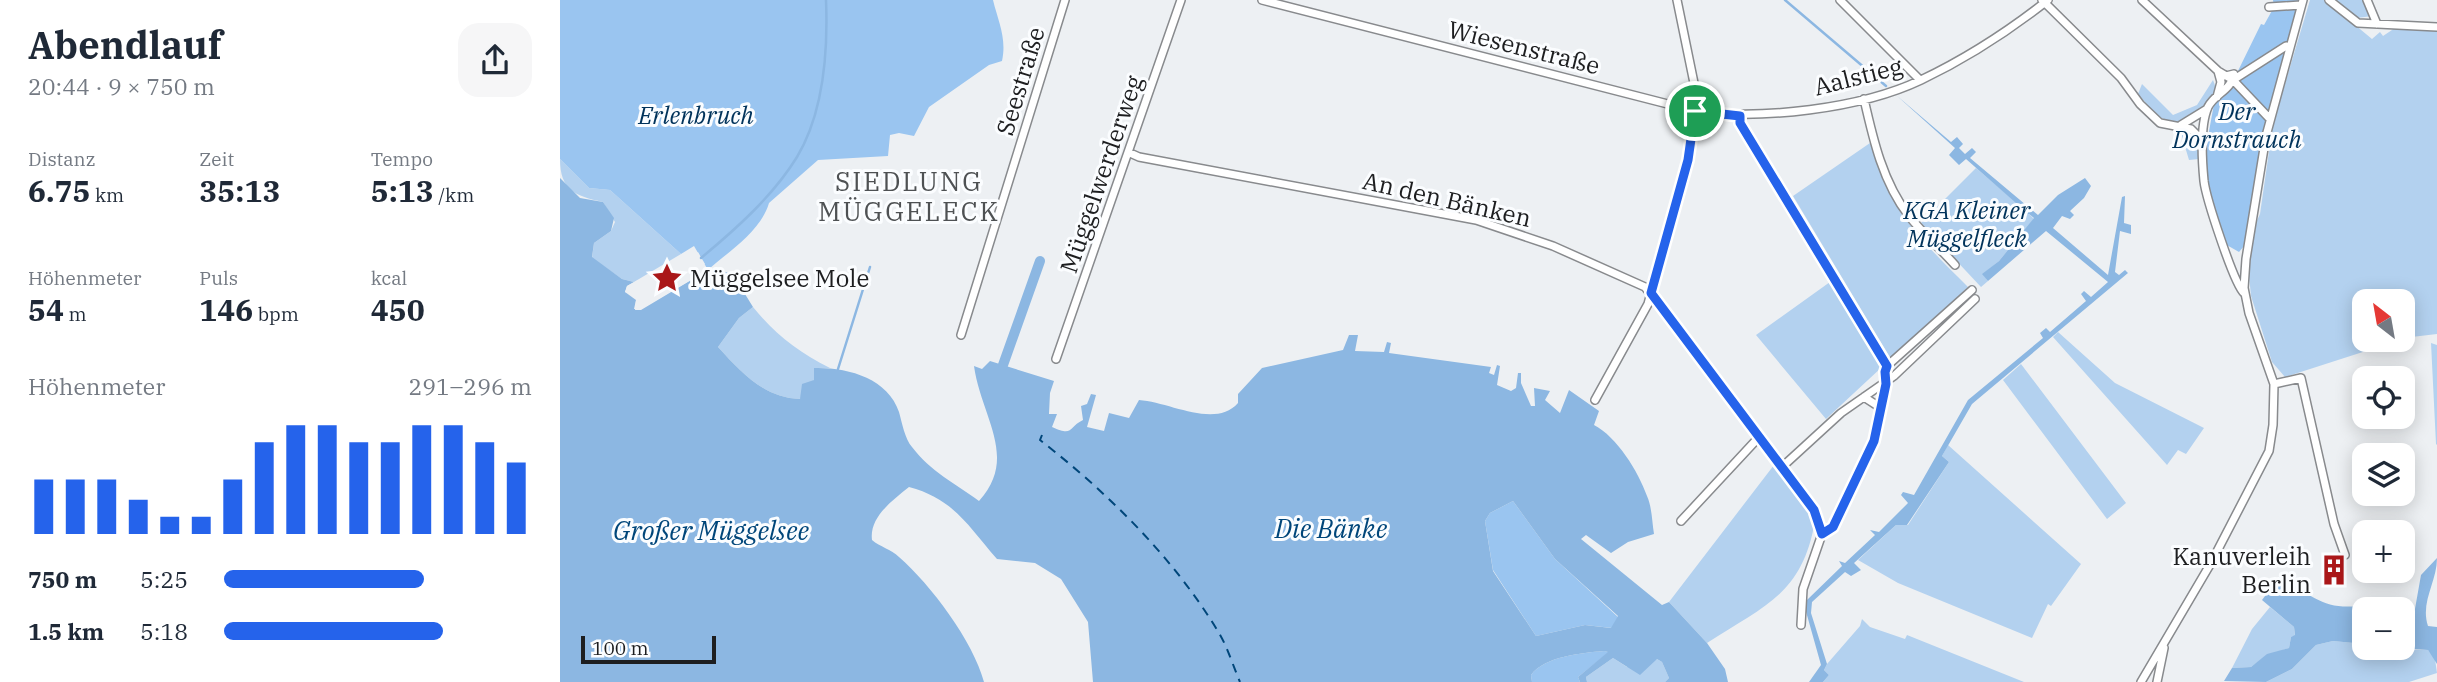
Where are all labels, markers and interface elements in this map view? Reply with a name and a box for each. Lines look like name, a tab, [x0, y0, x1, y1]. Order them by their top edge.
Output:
street label: Wiesenstraße	[1445, 13, 1603, 81]
text: Abendlauf	[28, 20, 222, 69]
button: share	[458, 23, 532, 97]
street label: Seestraße	[988, 23, 1052, 139]
street label: Aalstieg	[1810, 50, 1906, 102]
text: 20:44 · 9 × 750 m	[28, 71, 215, 101]
street label: Müggelwerderweg	[1052, 71, 1150, 277]
pin	[1665, 81, 1725, 141]
icon: arrive	[1676, 92, 1714, 130]
park label: Der Dornstrauch	[2171, 95, 2302, 155]
park label: Erlenbruch	[637, 99, 754, 131]
text: Distanz	[28, 147, 95, 171]
text: Zeit	[199, 147, 234, 171]
text: Tempo	[371, 147, 433, 171]
district label: SIEDLUNG MÜGGELECK	[818, 164, 1000, 228]
street label: An den Bänken	[1360, 164, 1534, 234]
text: 6.75	[28, 171, 90, 210]
text: 35:13	[199, 171, 280, 210]
text: 5:13	[371, 171, 434, 210]
text: km	[90, 183, 124, 207]
text: /km	[434, 183, 474, 207]
park label: KGA Kleiner Müggelfleck	[1903, 194, 2032, 254]
place icon: Müggelsee Mole	[650, 261, 684, 295]
place label: Müggelsee Mole	[690, 262, 869, 294]
text: Höhenmeter	[28, 266, 141, 290]
text: Puls	[199, 266, 238, 290]
text: kcal	[371, 266, 407, 290]
north arrow	[2352, 289, 2415, 352]
map controls	[2352, 289, 2415, 660]
text: 54	[28, 290, 64, 329]
text: 146	[199, 290, 253, 329]
text: 450	[371, 290, 425, 329]
text: m	[64, 302, 87, 326]
text: bpm	[253, 302, 299, 326]
button: locate	[2352, 366, 2415, 429]
text: Höhenmeter	[28, 371, 165, 401]
text: 291–296 m	[408, 371, 532, 401]
button: layers	[2352, 443, 2415, 506]
water label: Die Bänke	[1274, 511, 1388, 545]
water label: Großer Müggelsee	[613, 513, 810, 547]
button: +	[2352, 520, 2415, 583]
place label: Kanuverleih Berlin	[2172, 540, 2311, 600]
building icon: Kanuverleih Berlin	[2317, 553, 2351, 587]
text: 750 m	[28, 564, 97, 594]
text: 5:25	[140, 564, 188, 594]
button: −	[2352, 597, 2415, 660]
text: 1.5 km	[28, 616, 104, 646]
text: 5:18	[140, 616, 188, 646]
scale bar	[581, 633, 716, 665]
text: 100 m	[592, 636, 649, 660]

